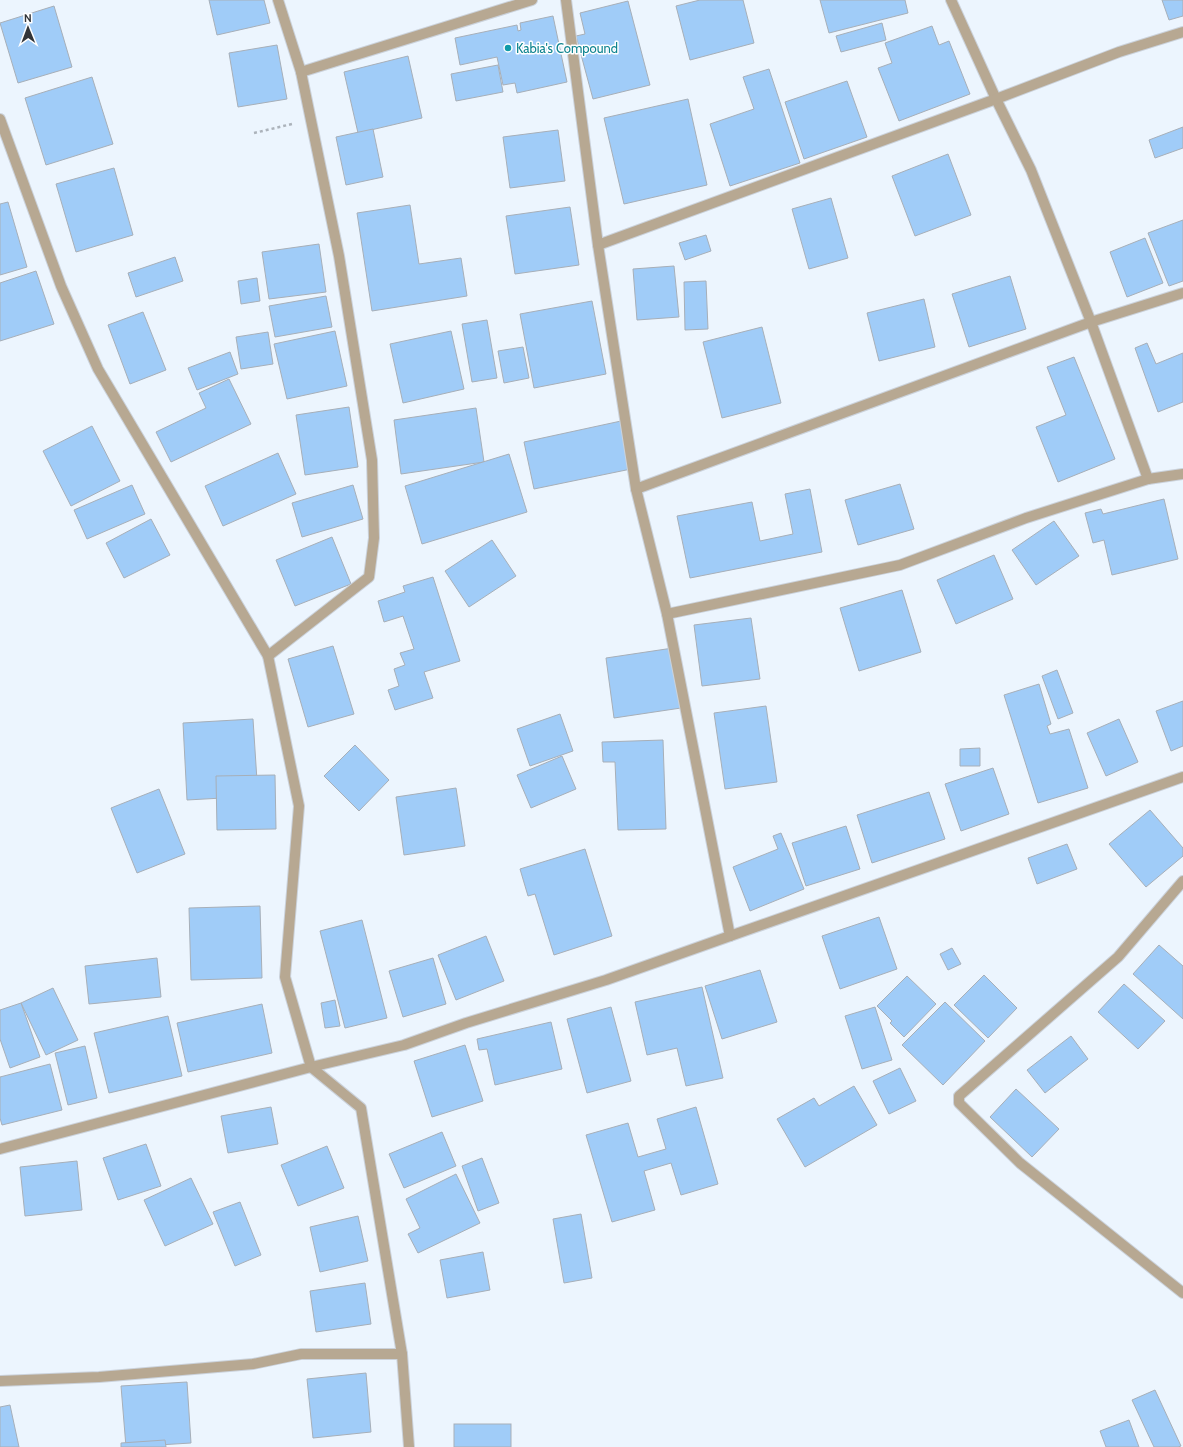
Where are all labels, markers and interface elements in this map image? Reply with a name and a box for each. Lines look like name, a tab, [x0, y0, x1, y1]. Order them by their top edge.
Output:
north arrow	[8, 8, 48, 48]
text: N	[24, 11, 32, 25]
place label: Kabia's Compound	[516, 40, 618, 56]
marker: Kabia's Compound	[503, 43, 513, 53]

